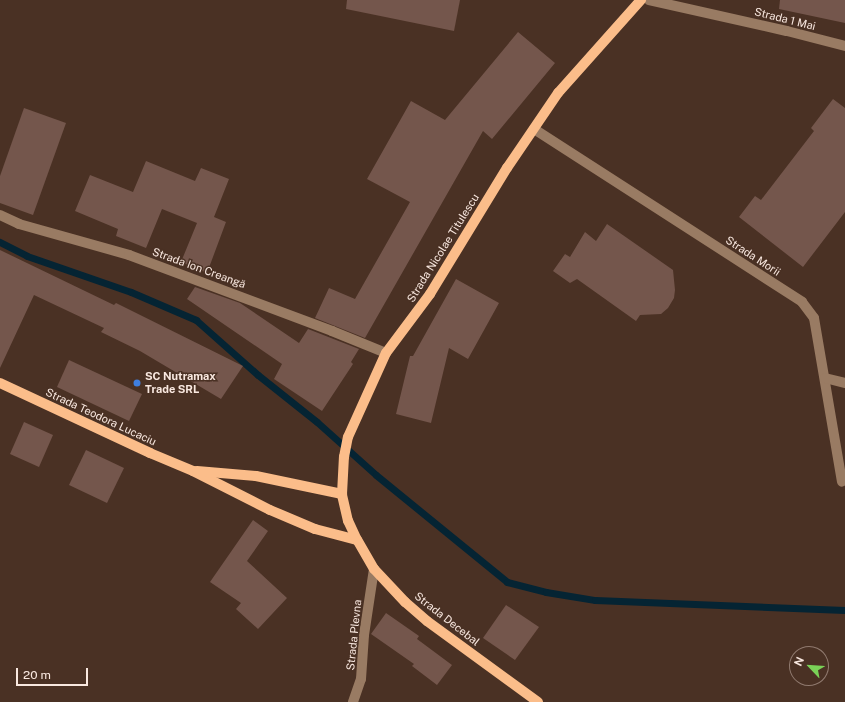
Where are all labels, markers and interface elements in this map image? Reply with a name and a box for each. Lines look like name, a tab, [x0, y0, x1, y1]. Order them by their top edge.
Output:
street label: Strada 1 Mai	[753, 5, 817, 33]
street label: Strada Nicolae Titulescu	[404, 191, 482, 305]
street label: Strada Morii	[723, 233, 783, 279]
street label: Strada Ion Creangă	[151, 245, 247, 291]
place label: SC Nutramax Trade SRL	[145, 370, 216, 396]
marker: SC Nutramax Trade SRL	[132, 378, 142, 388]
street label: Strada Teodora Lucaciu	[44, 386, 158, 448]
street label: Strada Decebal	[412, 590, 482, 648]
street label: Strada Plevna	[344, 599, 364, 671]
north arrow	[789, 646, 829, 686]
text: N	[792, 655, 806, 668]
scale bar	[18, 660, 90, 686]
text: 20 m	[23, 668, 51, 682]

